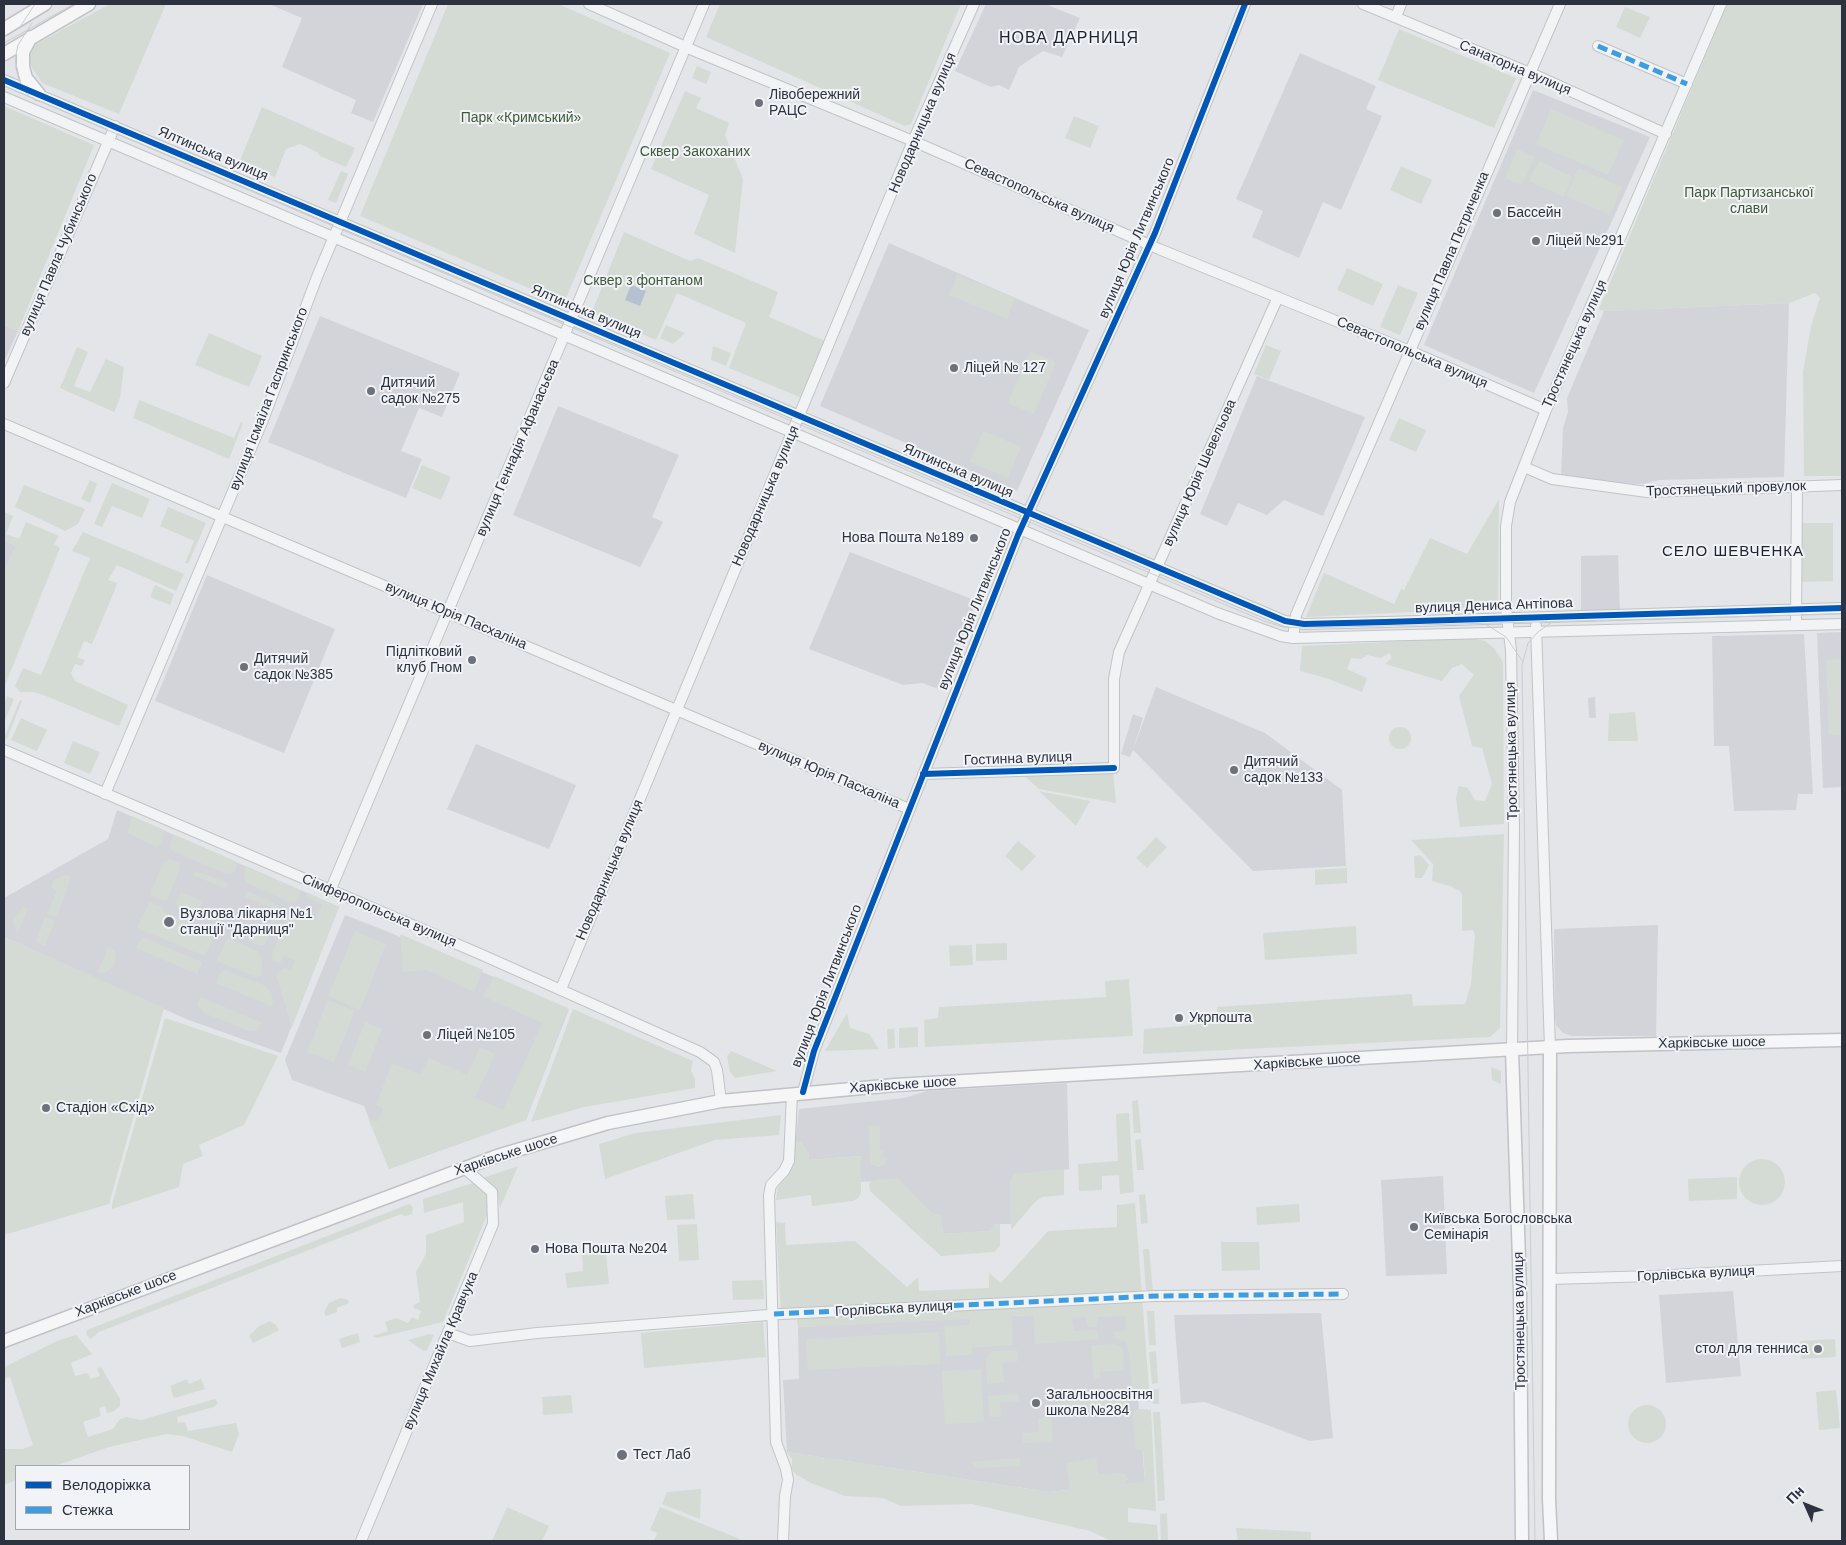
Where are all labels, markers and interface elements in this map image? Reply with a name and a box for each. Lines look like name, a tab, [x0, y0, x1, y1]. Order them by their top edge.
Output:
district label: НОВА ДАРНИЦЯ	[998, 29, 1140, 49]
street label: Санаторна вулиця	[1457, 37, 1573, 99]
street label: Новодарницька вулиця	[886, 50, 960, 196]
place label: Лівобережний РАЦС	[769, 87, 860, 120]
marker: Лівобережний РАЦС	[753, 97, 765, 109]
park label: Парк «Кримський»	[461, 110, 581, 126]
street label: Ялтинська вулиця	[155, 123, 271, 185]
park label: Сквер Закоханих	[640, 144, 750, 160]
street label: Севастопольська вулиця	[961, 155, 1117, 237]
street label: вулиця Юрія Литвинського	[1095, 155, 1179, 321]
street label: вулиця Павла Петриченка	[1411, 169, 1493, 333]
street label: вулиця Павла Чубинського	[17, 171, 101, 339]
park label: Парк Партизанської слави	[1684, 185, 1814, 218]
place label: Бассейн	[1507, 205, 1561, 221]
marker: Бассейн	[1491, 207, 1503, 219]
place label: Ліцей №291	[1546, 233, 1624, 249]
marker: Ліцей №291	[1530, 235, 1542, 247]
park label: Сквер з фонтаном	[583, 273, 703, 289]
street label: Тростянецька вулиця	[1539, 277, 1611, 411]
street label: Ялтинська вулиця	[528, 281, 644, 343]
street label: вулиця Ісмаїла Гаспринського	[226, 305, 312, 493]
street label: Севастопольська вулиця	[1334, 314, 1490, 392]
street label: вулиця Геннадія Афанасьєва	[473, 357, 563, 539]
place label: Ліцей № 127	[964, 360, 1046, 376]
marker: Ліцей № 127	[948, 362, 960, 374]
place label: Дитячий садок №275	[381, 375, 460, 408]
marker: Дитячий садок №275	[365, 385, 377, 397]
street label: вулиця Юрія Шевельова	[1160, 397, 1240, 549]
street label: Новодарницька вулиця	[729, 423, 803, 569]
street label: Ялтинська вулиця	[900, 440, 1016, 502]
street label: Тростянецький провулок	[1646, 478, 1806, 500]
street label: вулиця Юрія Литвинського	[935, 526, 1015, 692]
place label: Нова Пошта №189	[842, 530, 964, 546]
marker: Нова Пошта №189	[968, 532, 980, 544]
district label: СЕЛО ШЕВЧЕНКА	[1660, 543, 1806, 561]
street label: вулиця Юрія Пасхаліна	[383, 579, 529, 653]
street label: вулиця Дениса Антіпова	[1415, 595, 1573, 617]
place label: Підлітковий клуб Гном	[386, 644, 462, 676]
place label: Дитячий садок №385	[254, 651, 333, 684]
marker: Підлітковий клуб Гном	[466, 654, 478, 666]
marker: Дитячий садок №385	[238, 661, 250, 673]
street label: Тростянецька вулиця	[1502, 682, 1522, 820]
street label: вулиця Юрія Пасхаліна	[756, 738, 902, 812]
street label: Гостинна вулиця	[964, 749, 1072, 769]
place label: Дитячий садок №133	[1244, 754, 1323, 786]
marker: Дитячий садок №133	[1228, 764, 1240, 776]
street label: Новодарницька вулиця	[573, 797, 647, 943]
street label: Сімферопольська вулиця	[299, 871, 459, 951]
street label: вулиця Юрія Литвинського	[788, 902, 866, 1070]
place label: Вузлова лікарня №1 станції "Дарниця"	[180, 906, 313, 939]
marker: Вузлова лікарня №1 станції "Дарниця"	[162, 915, 176, 929]
place label: Укрпошта	[1189, 1010, 1252, 1026]
marker: Укрпошта	[1173, 1012, 1185, 1024]
place label: Ліцей №105	[437, 1027, 515, 1043]
marker: Ліцей №105	[421, 1029, 433, 1041]
street label: Харківське шосе	[1658, 1034, 1766, 1052]
street label: Харківське шосе	[1253, 1050, 1361, 1074]
street label: Харківське шосе	[849, 1073, 957, 1097]
place label: Стадіон «Схід»	[56, 1100, 155, 1116]
marker: Стадіон «Схід»	[40, 1102, 52, 1114]
street label: Харківське шосе	[452, 1130, 560, 1180]
place label: Київська Богословська Семінарія	[1424, 1211, 1572, 1244]
marker: Київська Богословська Семінарія	[1408, 1221, 1420, 1233]
place label: Нова Пошта №204	[545, 1241, 667, 1257]
marker: Нова Пошта №204	[529, 1243, 541, 1255]
street label: Тростянецька вулиця	[1510, 1252, 1530, 1390]
street label: Горлівська вулиця	[1637, 1263, 1755, 1285]
street label: Харківське шосе	[73, 1267, 179, 1321]
street label: вулиця Михайла Кравчука	[400, 1269, 482, 1433]
street label: Горлівська вулиця	[835, 1298, 953, 1320]
place label: стол для тенниса	[1695, 1341, 1808, 1357]
marker: стол для тенниса	[1812, 1343, 1824, 1355]
place label: Загальноосвітня школа №284	[1046, 1387, 1153, 1420]
marker: Загальноосвітня школа №284	[1030, 1397, 1042, 1409]
place label: Тест Лаб	[633, 1447, 691, 1463]
marker: Тест Лаб	[615, 1448, 629, 1462]
legend	[15, 1465, 190, 1530]
text: Велодоріжка	[62, 1476, 151, 1493]
north arrow	[1781, 1480, 1831, 1530]
text: Пн	[1783, 1482, 1807, 1507]
text: Стежка	[62, 1501, 113, 1518]

